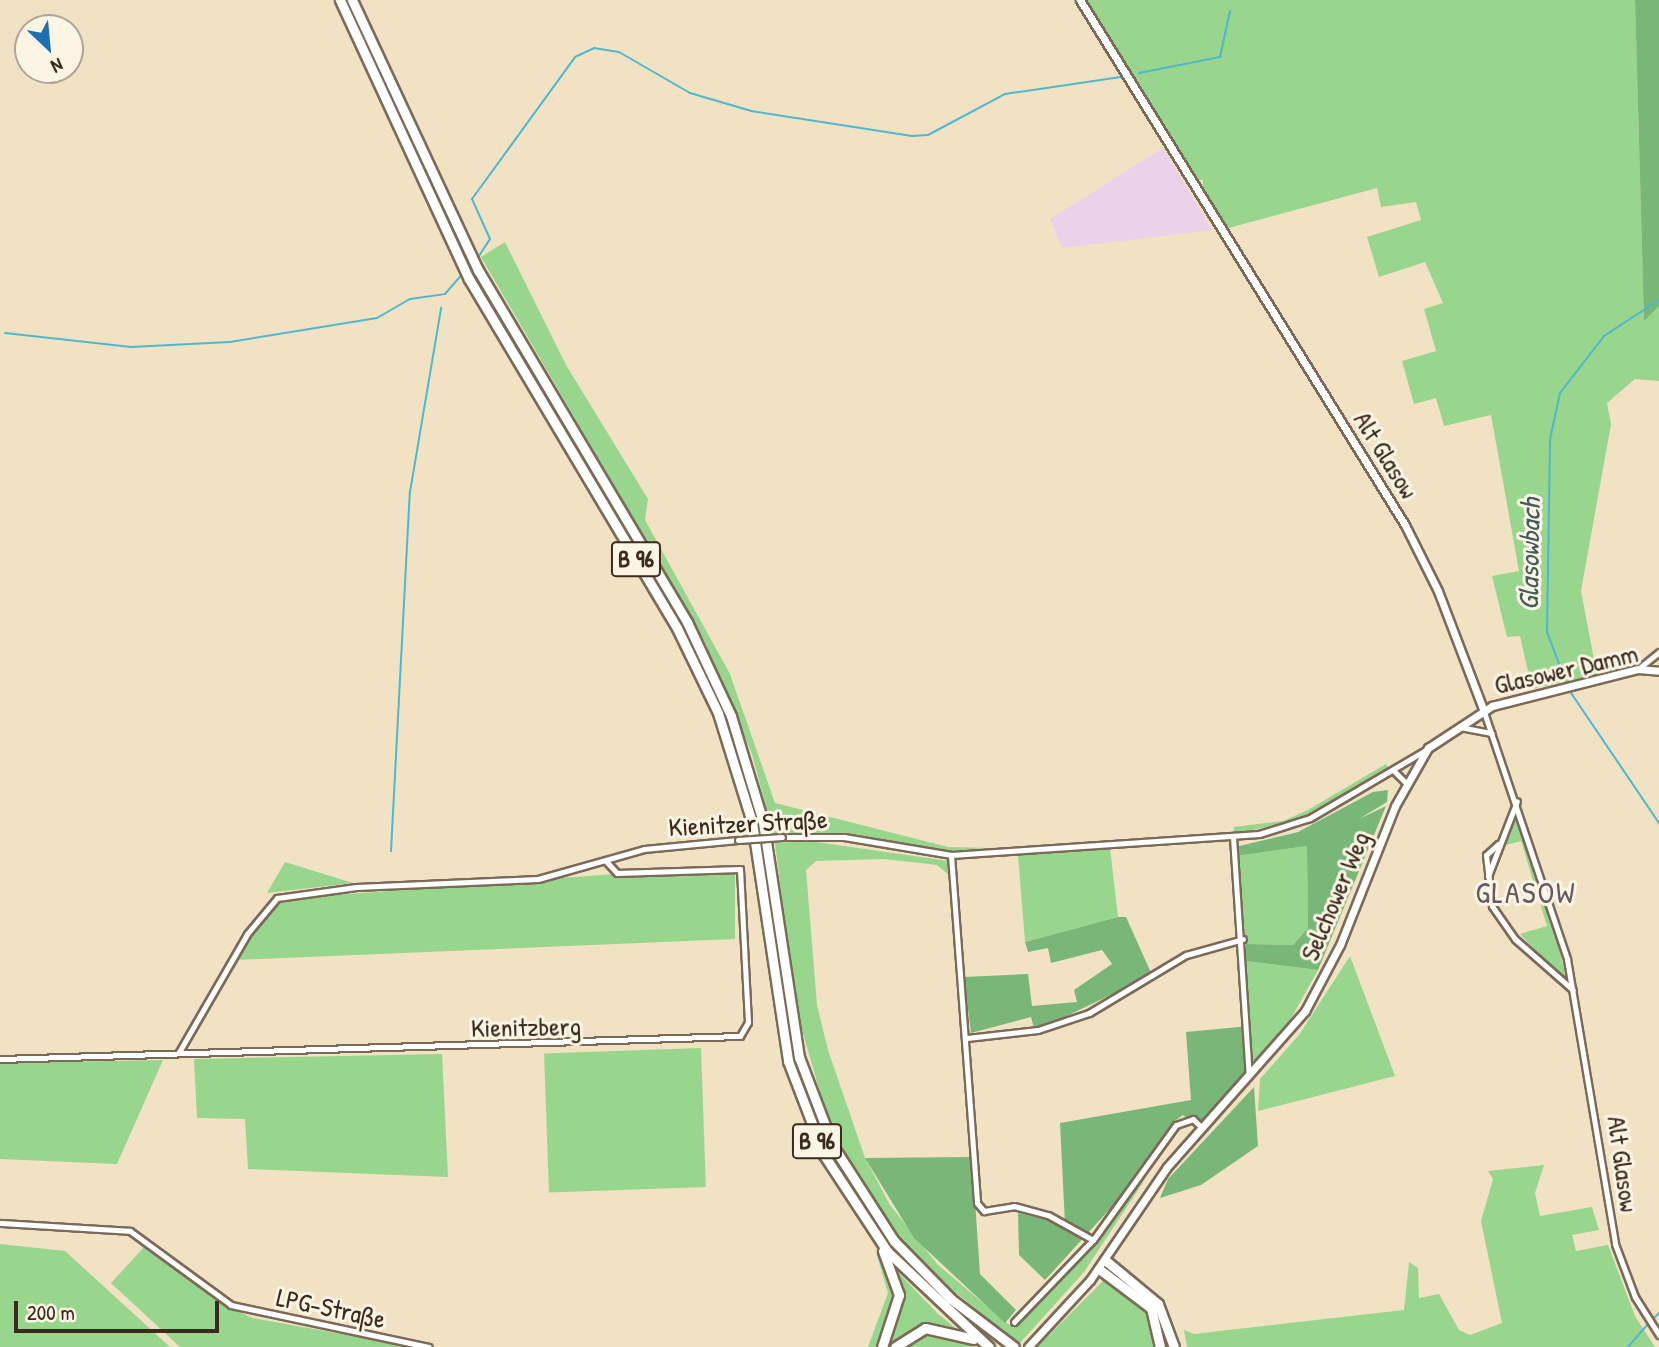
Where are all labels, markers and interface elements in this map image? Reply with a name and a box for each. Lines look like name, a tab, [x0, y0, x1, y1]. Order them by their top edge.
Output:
north arrow	[14, 14, 84, 84]
text: N	[47, 52, 68, 80]
street label: Alt Glasow	[1347, 406, 1425, 504]
water label: Glasowbach	[1511, 498, 1547, 610]
road number: B 96	[610, 538, 662, 580]
street label: Glasower Damm	[1491, 637, 1641, 701]
street label: Kienitzer Straße	[668, 803, 828, 843]
street label: Selchower Weg	[1294, 827, 1376, 965]
district label: GLASOW	[1476, 874, 1576, 910]
street label: Kienitzberg	[471, 1010, 581, 1044]
street label: Alt Glasow	[1601, 1114, 1645, 1214]
road number: B 96	[791, 1120, 843, 1162]
street label: LPG-Straße	[274, 1281, 388, 1335]
scale bar	[18, 1288, 222, 1332]
text: 200 m	[27, 1298, 75, 1327]

